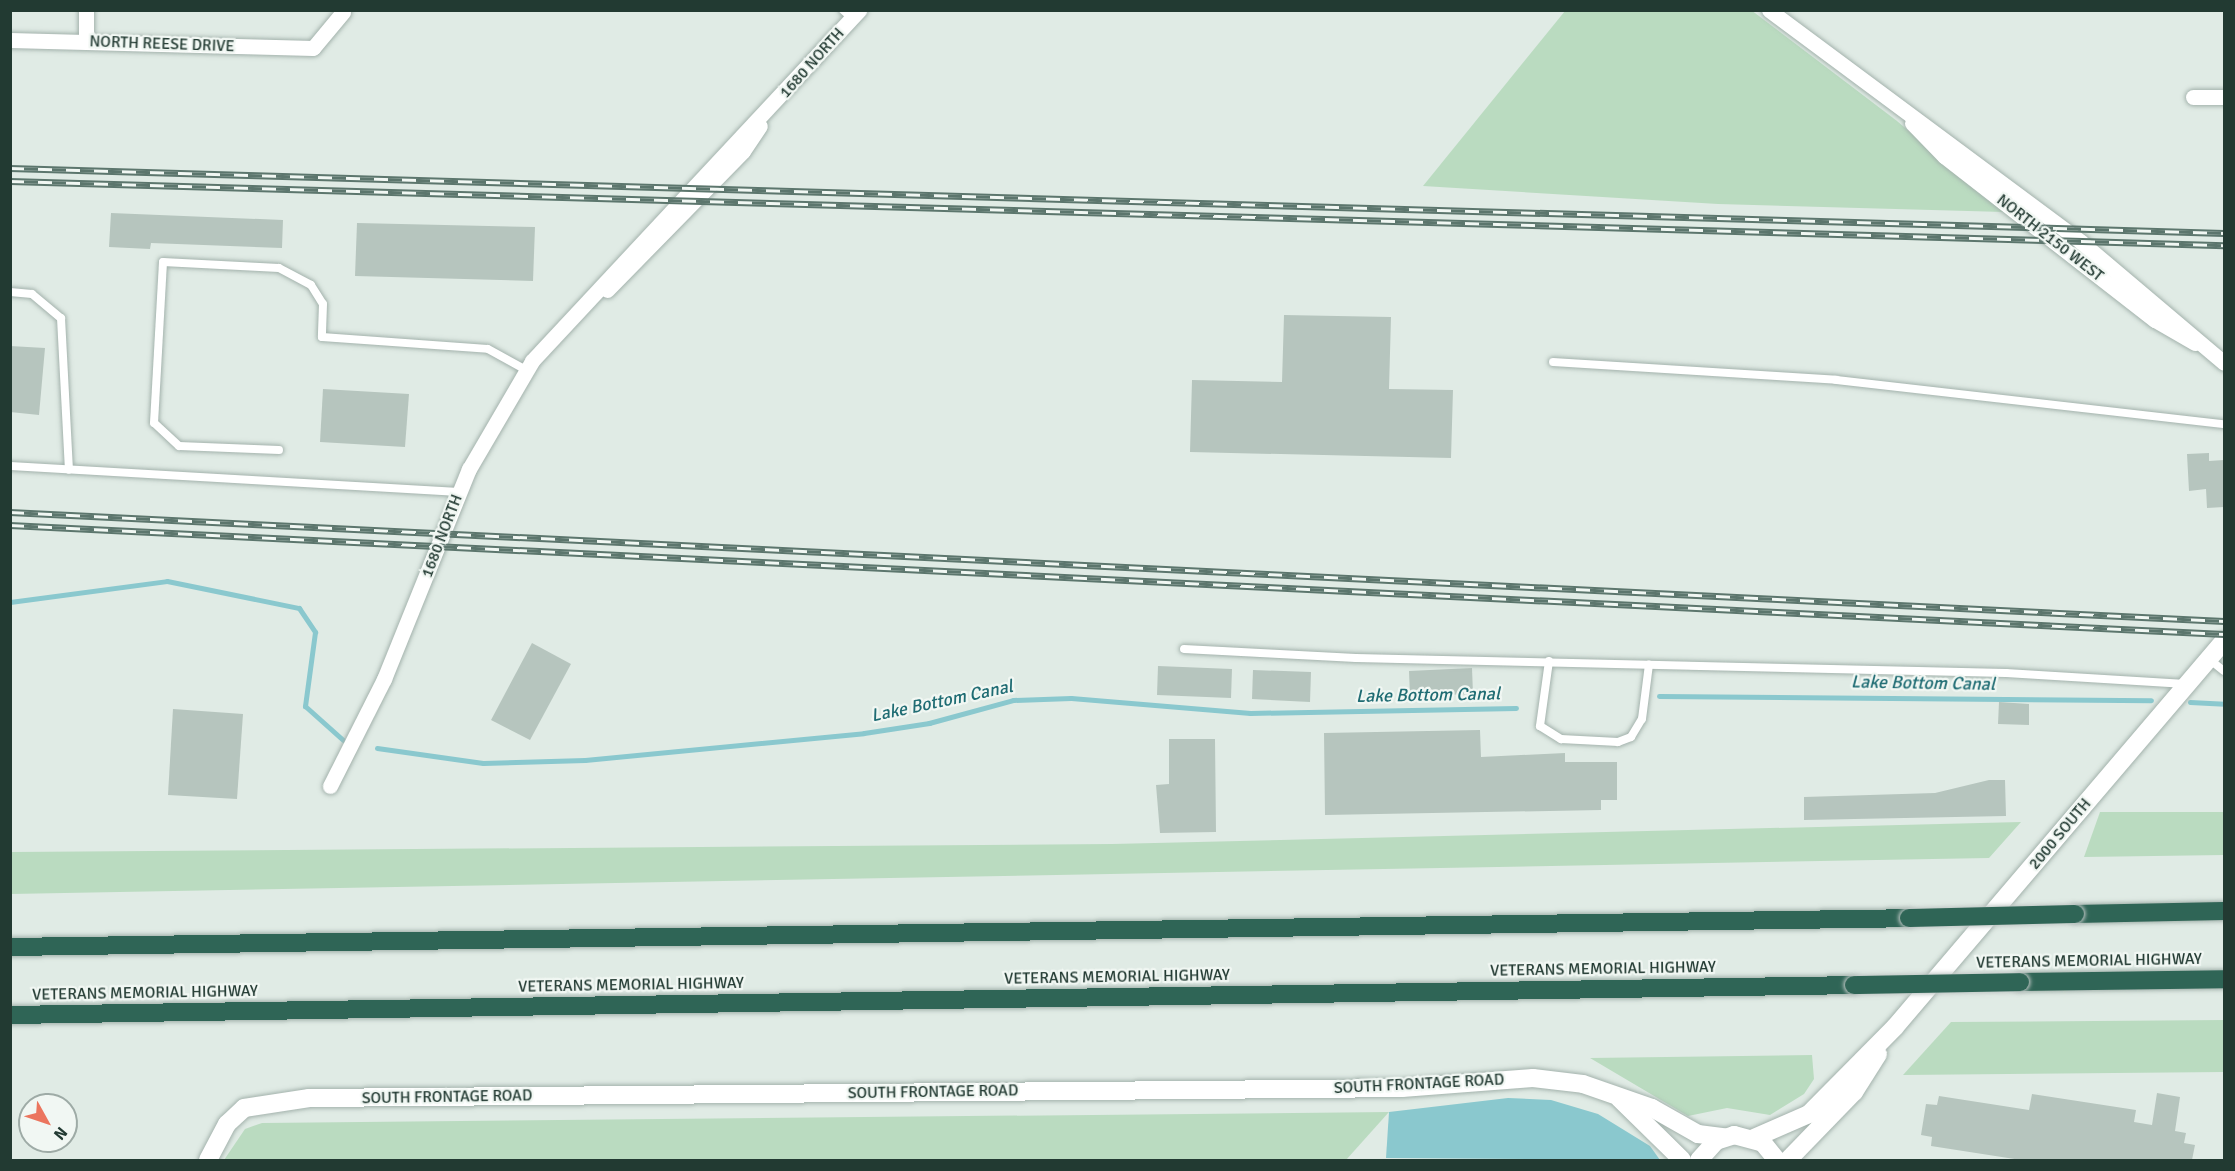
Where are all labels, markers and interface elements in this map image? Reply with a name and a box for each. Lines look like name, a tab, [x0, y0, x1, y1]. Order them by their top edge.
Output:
street label: 1680 NORTH	[776, 24, 848, 102]
street label: NORTH REESE DRIVE	[89, 32, 235, 56]
street label: NORTH 2150 WEST	[1993, 190, 2107, 286]
street label: 1680 NORTH	[417, 492, 467, 580]
water label: Lake Bottom Canal	[1851, 671, 1995, 695]
water label: Lake Bottom Canal	[869, 675, 1015, 727]
water label: Lake Bottom Canal	[1356, 683, 1500, 707]
street label: 2000 SOUTH	[2025, 795, 2095, 873]
street label: VETERANS MEMORIAL HIGHWAY	[1976, 949, 2202, 973]
street label: VETERANS MEMORIAL HIGHWAY	[1490, 957, 1716, 981]
street label: VETERANS MEMORIAL HIGHWAY	[1004, 965, 1230, 989]
street label: VETERANS MEMORIAL HIGHWAY	[518, 973, 744, 997]
street label: VETERANS MEMORIAL HIGHWAY	[32, 981, 258, 1005]
street label: SOUTH FRONTAGE ROAD	[1333, 1070, 1505, 1098]
street label: SOUTH FRONTAGE ROAD	[848, 1081, 1018, 1103]
street label: SOUTH FRONTAGE ROAD	[362, 1086, 532, 1108]
north arrow	[18, 1093, 78, 1153]
text: N	[49, 1123, 72, 1144]

